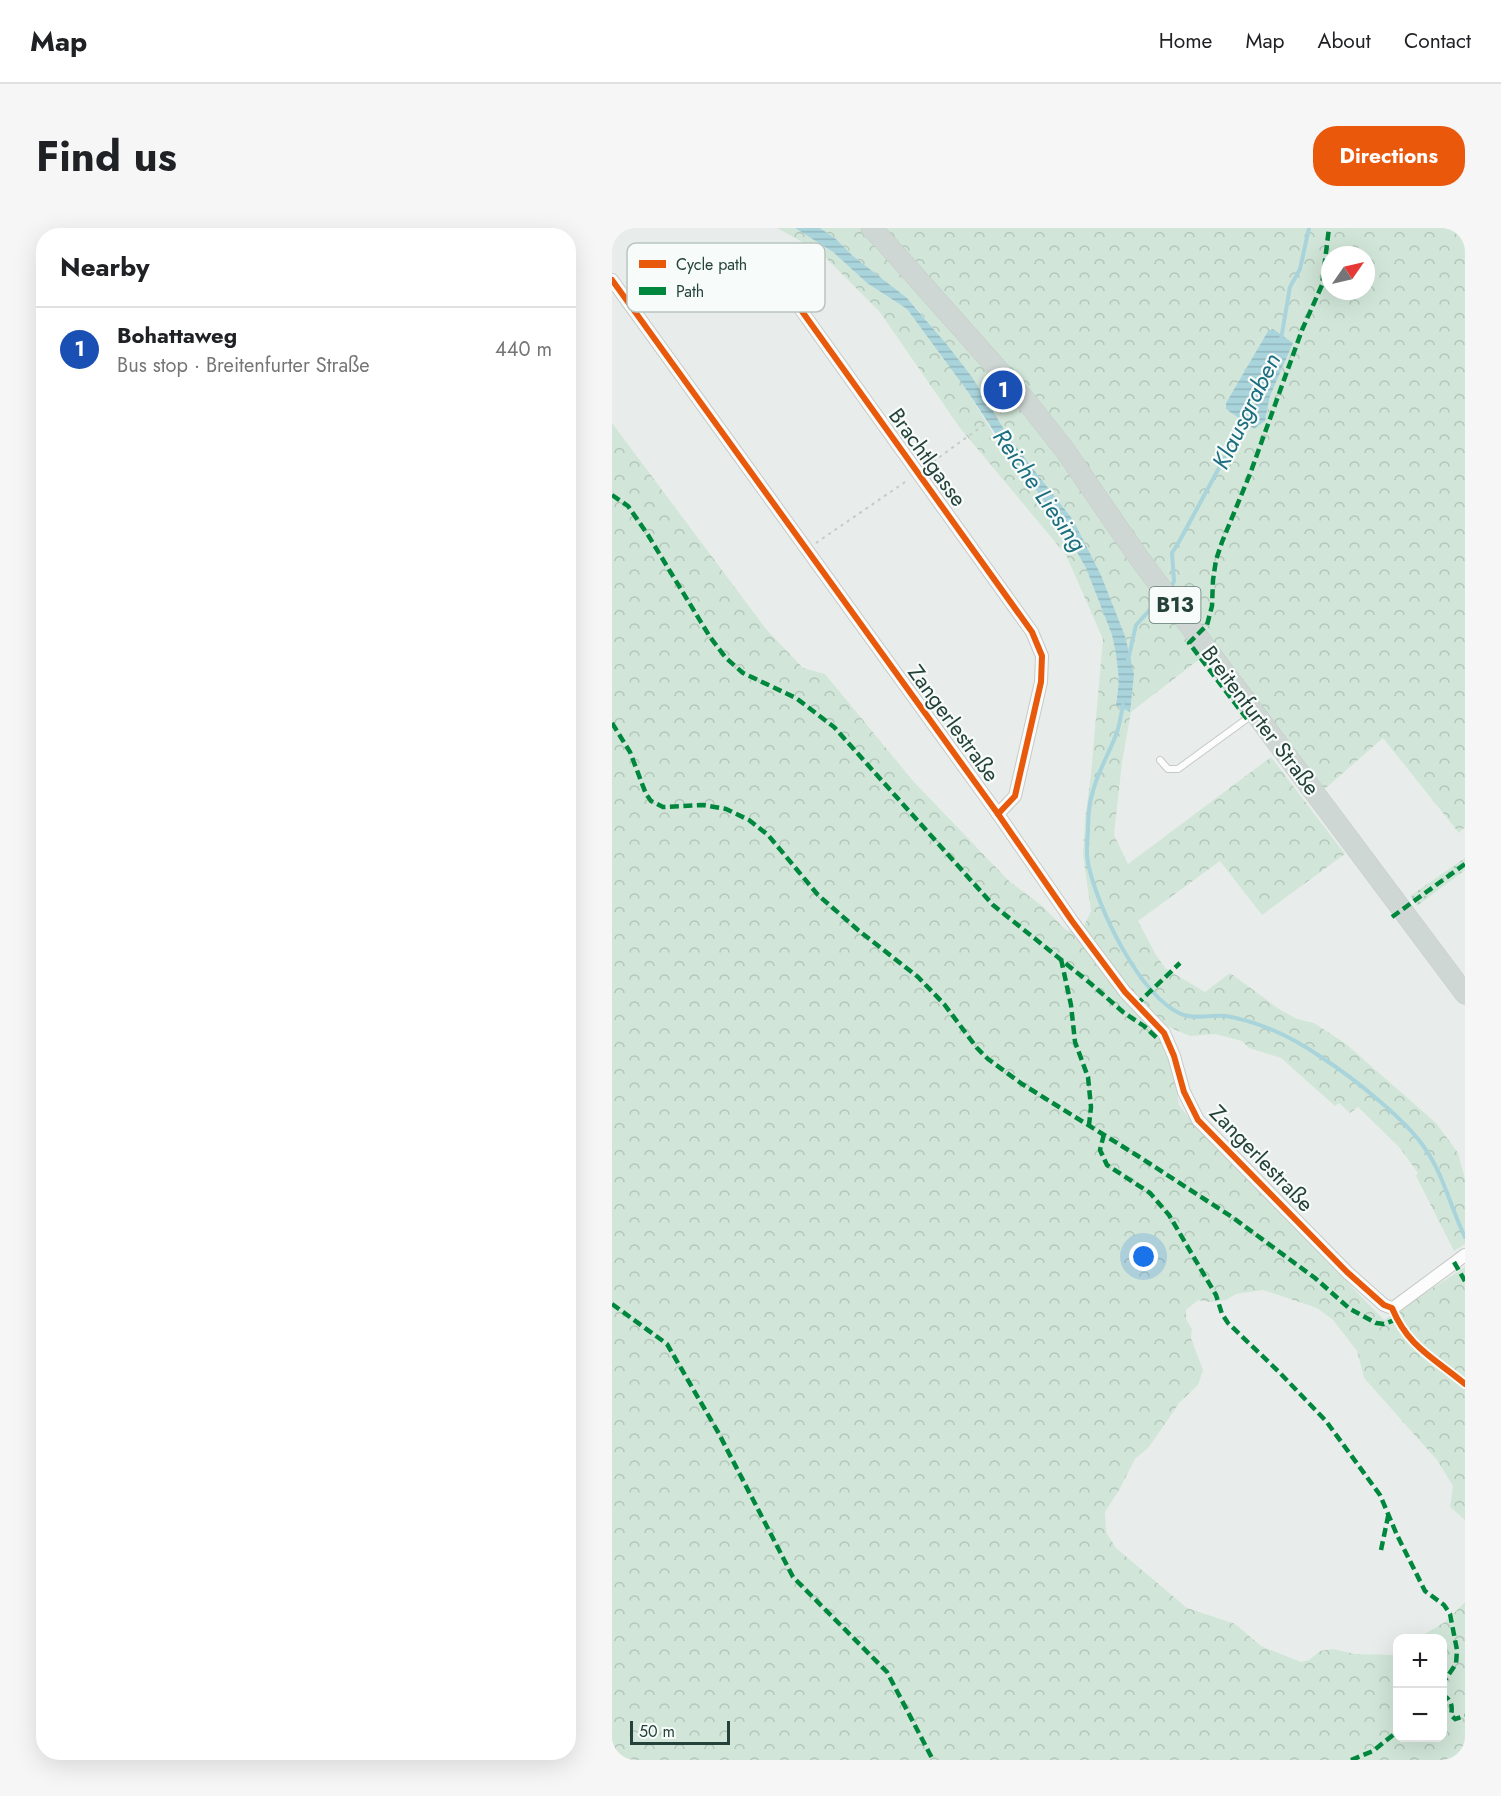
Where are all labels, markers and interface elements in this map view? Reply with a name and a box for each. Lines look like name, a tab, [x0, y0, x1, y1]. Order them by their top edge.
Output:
text: Map	[30, 21, 87, 62]
text: Home	[1159, 26, 1212, 56]
text: Map	[1245, 26, 1285, 56]
text: About	[1318, 26, 1371, 56]
text: Contact	[1404, 26, 1471, 56]
text: Find us	[36, 126, 177, 187]
button: Directions	[1313, 126, 1465, 186]
legend	[627, 243, 825, 312]
north arrow	[1321, 246, 1375, 300]
text: Nearby	[60, 248, 149, 286]
text: Cycle path	[676, 253, 747, 276]
text: Path	[676, 280, 704, 303]
text: Bohattaweg	[117, 319, 237, 351]
text: 1	[74, 335, 85, 364]
text: 440 m	[495, 335, 552, 364]
water label: Klausgraben	[1203, 347, 1289, 475]
text: Bus stop · Breitenfurter Straße	[117, 351, 370, 380]
pin: 1	[984, 368, 1022, 412]
street label: Brachtlgasse	[881, 401, 975, 513]
water label: Reiche Liesing	[985, 421, 1095, 559]
road number: B13	[1150, 587, 1200, 623]
street label: Breitenfurter Straße	[1194, 638, 1328, 802]
street label: Zangerlestraße	[901, 658, 1007, 788]
street label: Zangerlestraße	[1203, 1097, 1321, 1219]
your location	[1129, 1242, 1158, 1271]
map controls	[1393, 1634, 1447, 1742]
button: +	[1393, 1634, 1447, 1688]
button: −	[1393, 1688, 1447, 1742]
scale bar	[630, 1718, 730, 1746]
text: 50 m	[639, 1720, 675, 1743]

